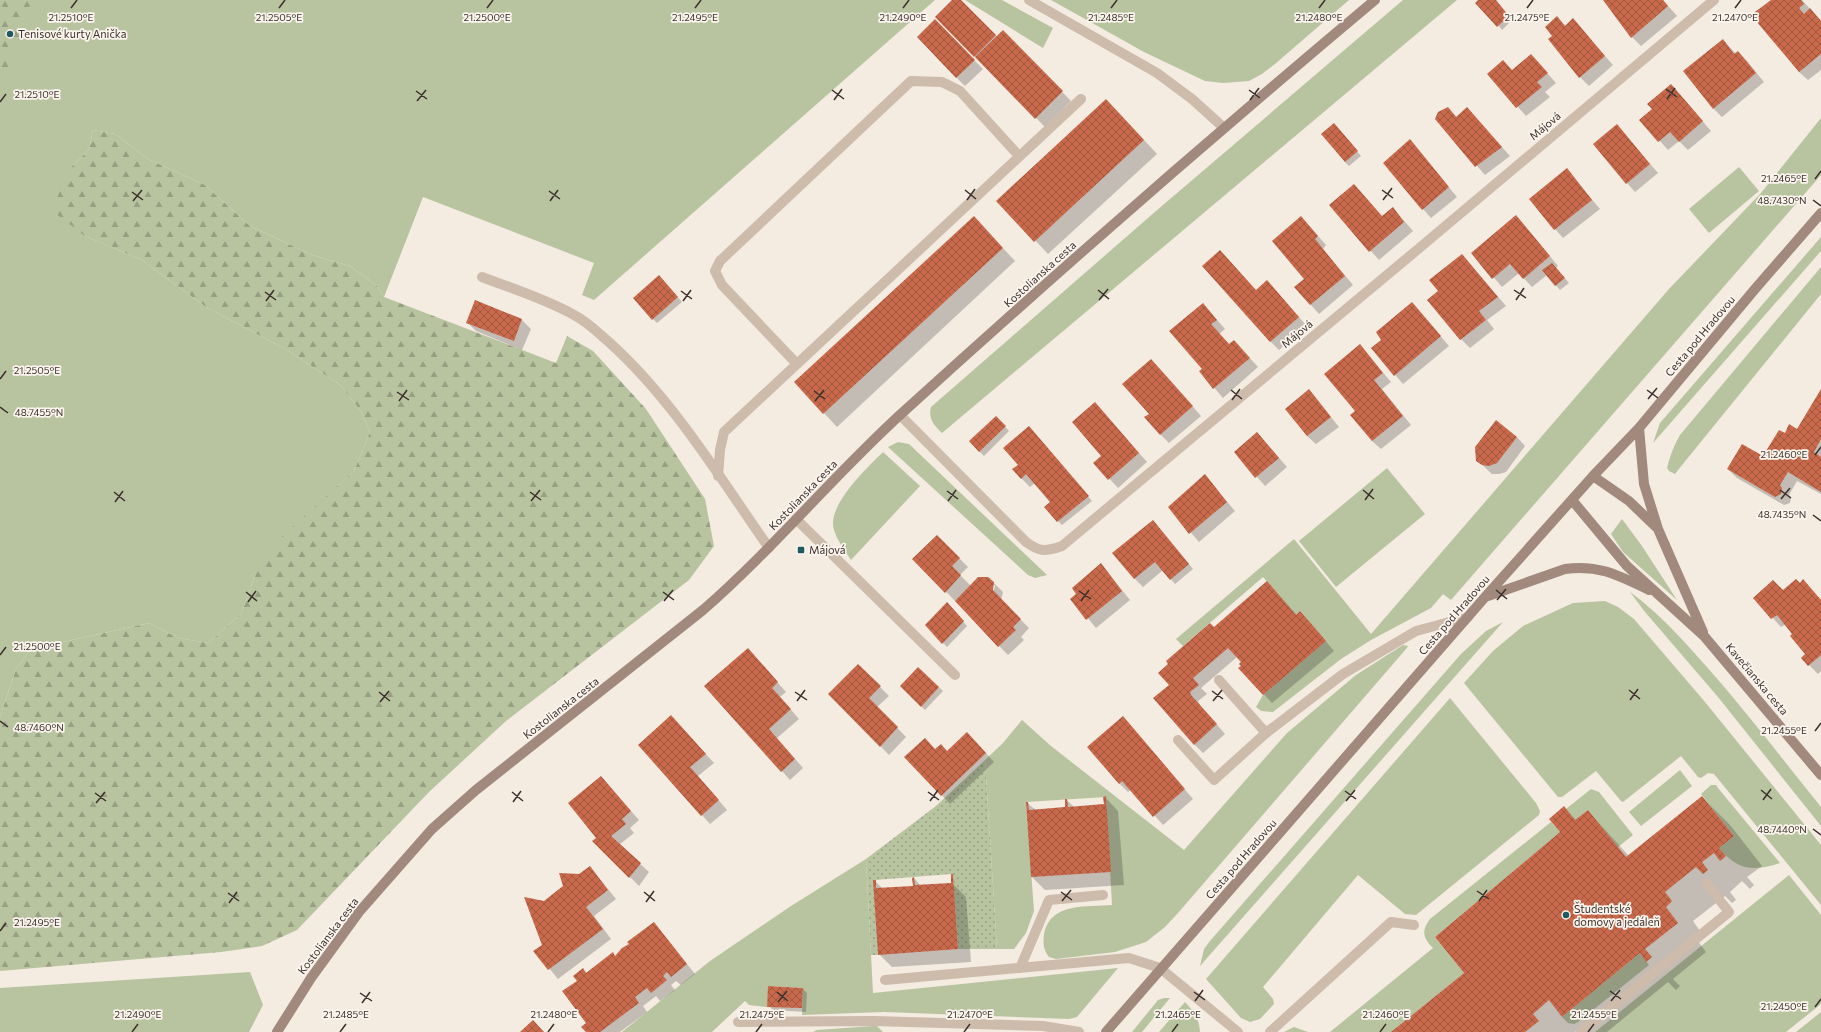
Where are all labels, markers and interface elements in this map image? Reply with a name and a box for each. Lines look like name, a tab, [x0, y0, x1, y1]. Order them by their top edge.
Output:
text: 21.2510°E	[49, 11, 94, 23]
text: 21.2505°E	[256, 11, 302, 23]
text: 21.2500°E	[463, 11, 511, 23]
text: 21.2495°E	[672, 11, 718, 23]
text: 21.2490°E	[880, 11, 926, 23]
text: 21.2485°E	[1088, 11, 1134, 23]
text: 21.2480°E	[1296, 11, 1342, 23]
text: 21.2475°E	[1505, 11, 1550, 23]
text: 21.2470°E	[1712, 11, 1758, 23]
place label: Tenisové kurty Anička	[18, 27, 127, 40]
marker: Tenisové kurty Anička	[5, 29, 15, 39]
text: 21.2510°E	[15, 88, 60, 100]
street label: Májová	[1527, 109, 1563, 142]
text: 21.2465°E	[1761, 172, 1807, 184]
text: 48.7430°N	[1757, 194, 1807, 206]
street label: Kostolianska cesta	[1001, 238, 1078, 309]
street label: Cesta pod Hradovou	[1662, 293, 1737, 379]
street label: Májová	[1279, 317, 1315, 350]
text: 21.2505°E	[14, 364, 60, 376]
text: 48.7455°N	[15, 406, 63, 418]
text: 21.2460°E	[1761, 448, 1807, 460]
street label: Kostolianska cesta	[766, 457, 839, 532]
text: 48.7435°N	[1758, 508, 1806, 520]
place label: Májová	[809, 543, 846, 556]
marker: Májová	[796, 545, 806, 555]
street label: Cesta pod Hradovou	[1415, 572, 1492, 657]
text: 21.2500°E	[13, 640, 61, 652]
street label: Kavečianska cesta	[1724, 640, 1791, 717]
street label: Kostolianska cesta	[520, 674, 601, 741]
text: 48.7460°N	[14, 721, 64, 733]
text: 21.2455°E	[1761, 724, 1807, 736]
street label: Cesta pod Hradovou	[1202, 816, 1279, 901]
text: 48.7440°N	[1757, 823, 1807, 835]
street label: Kostolianska cesta	[295, 895, 361, 977]
place label: Študentské domovy a jedáleň	[1574, 901, 1660, 928]
marker: Študentské domovy a jedáleň	[1561, 910, 1571, 920]
text: 21.2495°E	[14, 916, 60, 928]
text: 21.2450°E	[1761, 1000, 1807, 1012]
text: 21.2490°E	[115, 1008, 161, 1020]
text: 21.2485°E	[323, 1008, 369, 1020]
text: 21.2480°E	[531, 1008, 577, 1020]
text: 21.2475°E	[740, 1008, 785, 1020]
text: 21.2470°E	[947, 1008, 993, 1020]
text: 21.2465°E	[1155, 1008, 1201, 1020]
text: 21.2460°E	[1363, 1008, 1409, 1020]
text: 21.2455°E	[1571, 1008, 1617, 1020]

